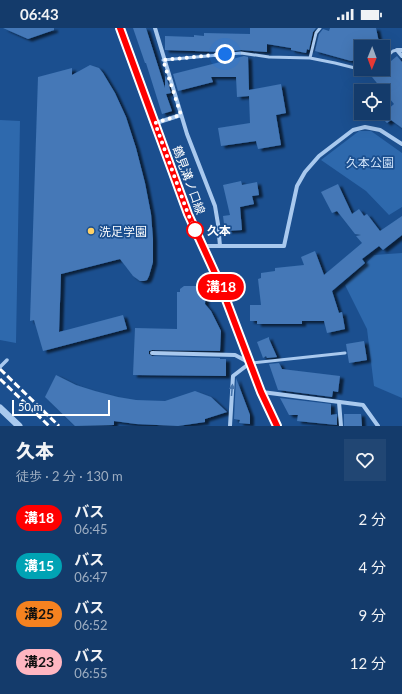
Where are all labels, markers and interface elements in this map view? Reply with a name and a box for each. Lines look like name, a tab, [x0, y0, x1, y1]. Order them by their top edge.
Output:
text: 06:43	[20, 5, 59, 23]
north arrow	[354, 40, 390, 76]
map controls	[354, 40, 390, 120]
your location	[215, 44, 235, 64]
button: locate	[354, 84, 390, 120]
street label: 鶴見溝ノ口線	[170, 144, 208, 216]
park label: 久本公園	[346, 155, 394, 170]
marker: 久本	[186, 221, 204, 239]
place label: 久本	[207, 223, 231, 238]
place label: 洗足学園	[99, 224, 147, 239]
marker: 洗足学園	[86, 226, 96, 236]
line badge: 溝18	[198, 274, 244, 300]
text: 溝18	[206, 278, 236, 295]
one-way arrow	[229, 384, 236, 396]
scale bar	[12, 398, 110, 417]
text: 50 m	[18, 400, 43, 413]
text: 久本	[16, 439, 54, 462]
button: heart	[344, 439, 386, 481]
text: 徒歩 · 2 分 · 130 m	[16, 468, 123, 484]
text: バス	[74, 502, 104, 520]
text: 溝18	[24, 509, 54, 526]
text: 2 分	[358, 510, 386, 528]
text: 06:45	[74, 521, 108, 537]
text: バス	[74, 550, 104, 568]
text: 溝15	[24, 557, 54, 574]
text: 4 分	[358, 558, 386, 576]
text: 06:47	[74, 569, 108, 585]
text: バス	[74, 598, 104, 616]
text: 溝25	[24, 605, 54, 622]
text: 9 分	[358, 606, 386, 624]
text: 06:52	[74, 617, 108, 633]
text: バス	[74, 646, 104, 664]
text: 溝23	[24, 653, 54, 670]
text: 12 分	[350, 654, 386, 672]
text: 06:55	[74, 665, 108, 681]

